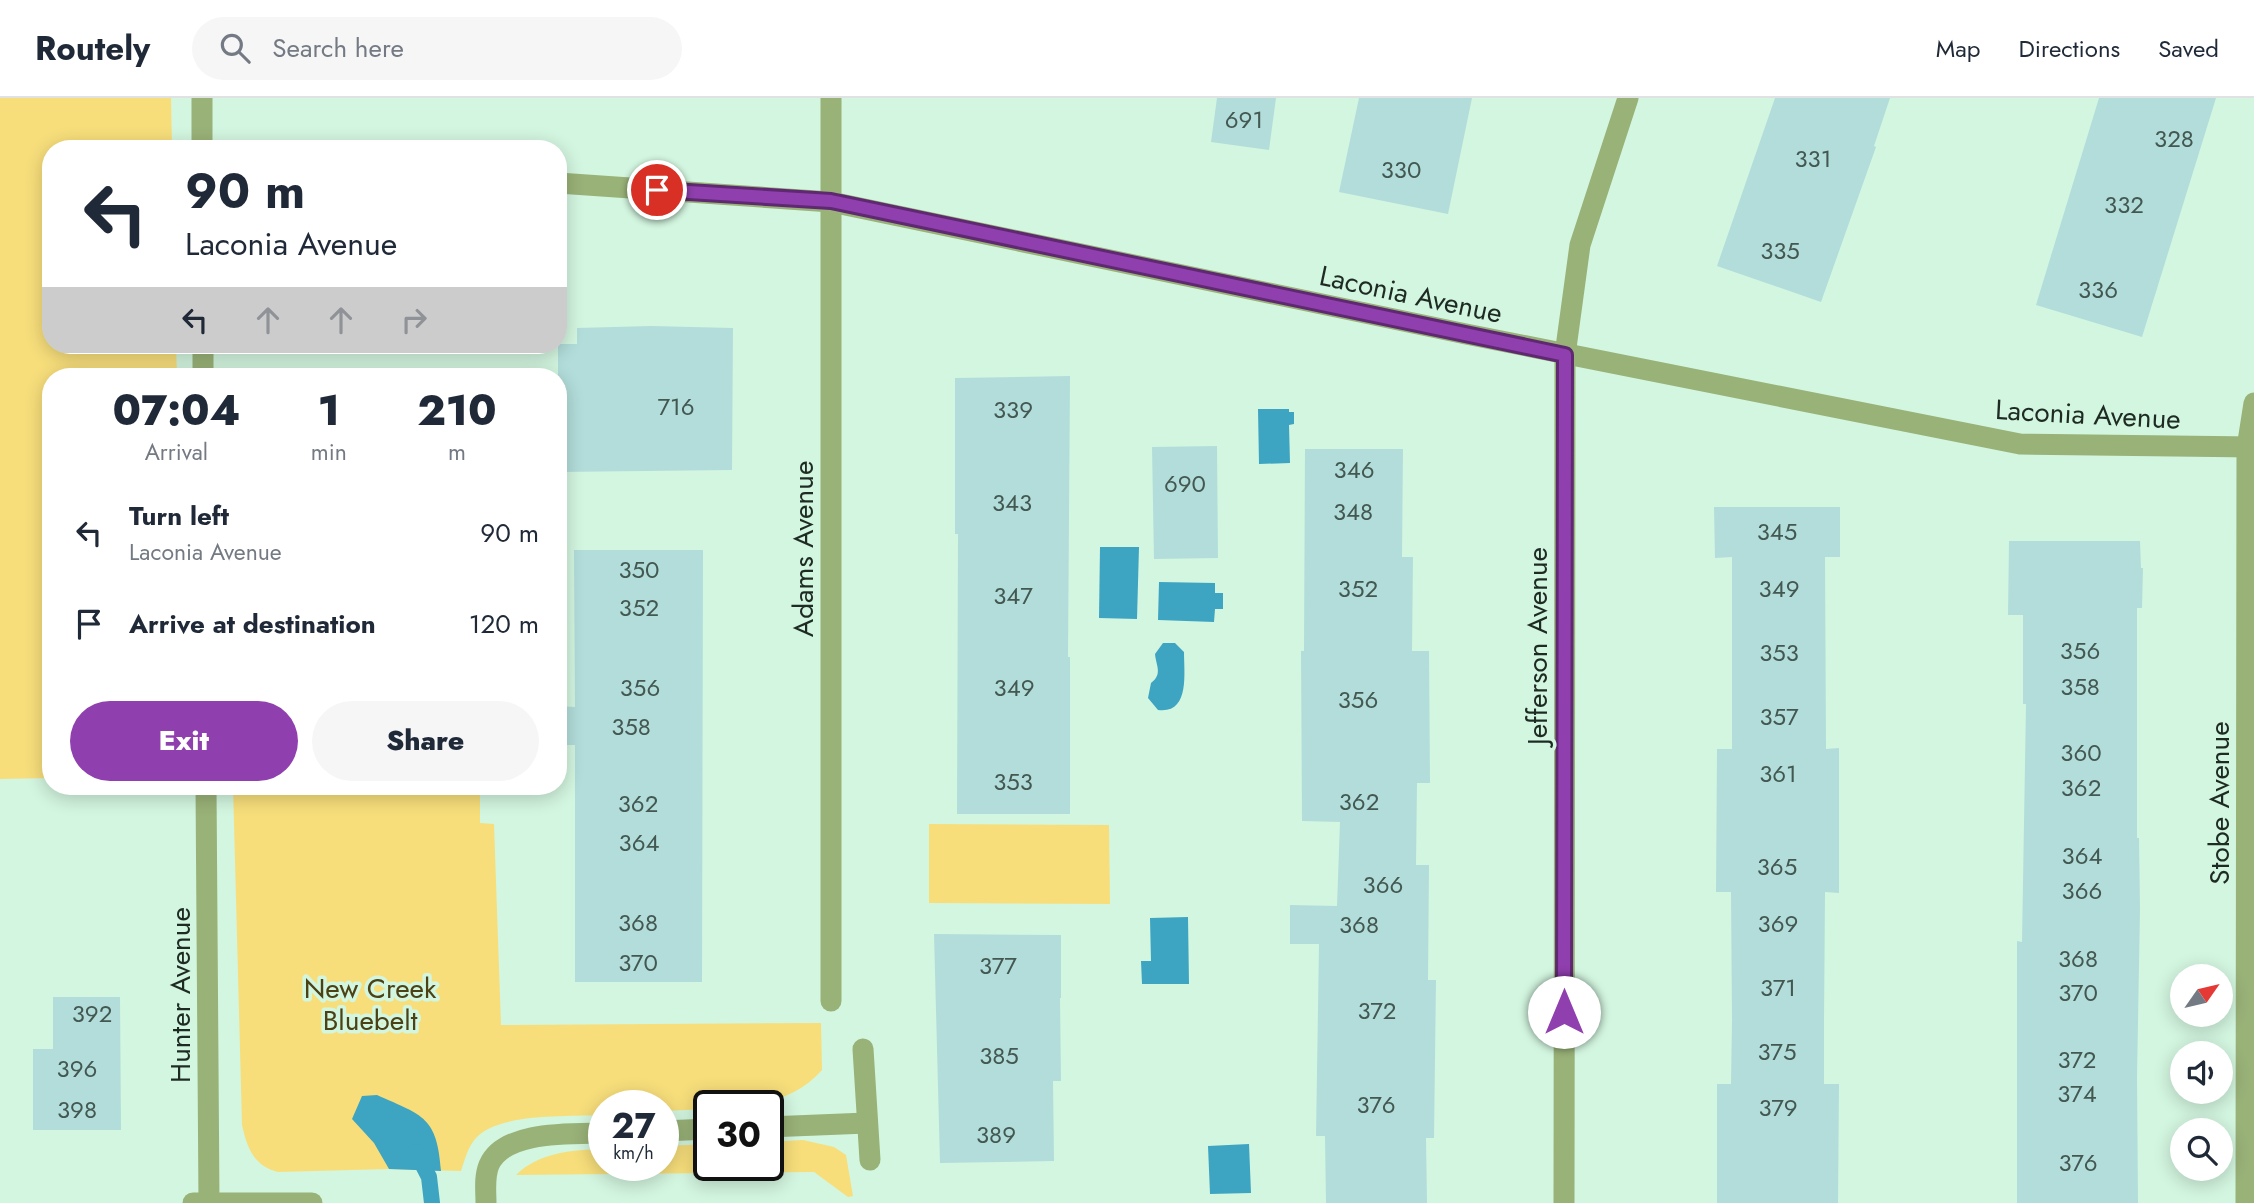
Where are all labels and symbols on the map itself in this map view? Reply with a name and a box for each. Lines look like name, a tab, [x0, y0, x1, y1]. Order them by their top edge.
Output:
house number: 691	[1225, 102, 1263, 137]
house number: 328	[2154, 121, 2194, 156]
house number: 331	[1794, 141, 1832, 176]
house number: 330	[1381, 152, 1421, 187]
pin	[627, 160, 687, 220]
house number: 332	[2104, 187, 2144, 222]
house number: 335	[1760, 233, 1800, 268]
street label: Laconia Avenue	[1316, 255, 1506, 334]
house number: 336	[2078, 272, 2118, 307]
house number: 716	[657, 389, 695, 424]
street label: Laconia Avenue	[1994, 389, 2182, 440]
house number: 339	[993, 392, 1033, 427]
house number: 346	[1334, 452, 1374, 487]
street label: Adams Avenue	[783, 461, 824, 637]
house number: 690	[1164, 466, 1206, 501]
house number: 343	[992, 485, 1032, 520]
house number: 348	[1333, 494, 1373, 529]
house number: 345	[1757, 514, 1797, 549]
street label: Jefferson Avenue	[1517, 547, 1558, 749]
house number: 350	[618, 552, 660, 587]
house number: 352	[1338, 571, 1378, 606]
house number: 349	[1759, 571, 1799, 606]
house number: 347	[993, 578, 1033, 613]
house number: 352	[619, 590, 659, 625]
house number: 356	[2060, 633, 2100, 668]
house number: 353	[1759, 635, 1799, 670]
house number: 358	[2060, 669, 2100, 704]
house number: 356	[620, 670, 660, 705]
house number: 349	[994, 670, 1034, 705]
house number: 356	[1338, 682, 1378, 717]
house number: 357	[1759, 699, 1799, 734]
house number: 358	[611, 709, 651, 744]
street label: Stobe Avenue	[2199, 721, 2240, 885]
house number: 360	[2060, 735, 2102, 770]
house number: 361	[1759, 756, 1797, 791]
house number: 353	[993, 764, 1033, 799]
house number: 362	[2061, 770, 2101, 805]
house number: 362	[1339, 784, 1379, 819]
house number: 362	[618, 786, 658, 821]
house number: 364	[619, 825, 659, 860]
house number: 364	[2062, 838, 2102, 873]
house number: 365	[1757, 849, 1797, 884]
house number: 366	[1363, 867, 1403, 902]
house number: 366	[2062, 873, 2102, 908]
house number: 368	[618, 905, 658, 940]
house number: 369	[1758, 906, 1798, 941]
street label: Hunter Avenue	[160, 907, 201, 1083]
house number: 368	[1339, 907, 1379, 942]
house number: 368	[2058, 941, 2098, 976]
house number: 370	[618, 945, 658, 980]
house number: 377	[979, 948, 1017, 983]
north arrow	[2170, 964, 2233, 1027]
park label: New Creek Bluebelt	[304, 968, 437, 1041]
house number: 371	[1760, 970, 1796, 1005]
position arrow	[1527, 975, 1601, 1049]
house number: 370	[2058, 975, 2098, 1010]
house number: 372	[1358, 993, 1397, 1028]
house number: 392	[72, 996, 112, 1031]
house number: 375	[1758, 1034, 1796, 1069]
house number: 385	[979, 1038, 1019, 1073]
house number: 372	[2058, 1042, 2097, 1077]
house number: 396	[57, 1051, 97, 1086]
house number: 374	[2057, 1076, 2097, 1111]
house number: 376	[1356, 1087, 1396, 1122]
speed limit sign: 30	[693, 1090, 784, 1181]
house number: 379	[1758, 1090, 1798, 1125]
house number: 398	[57, 1092, 97, 1127]
house number: 389	[976, 1117, 1016, 1152]
house number: 376	[2058, 1145, 2098, 1180]

